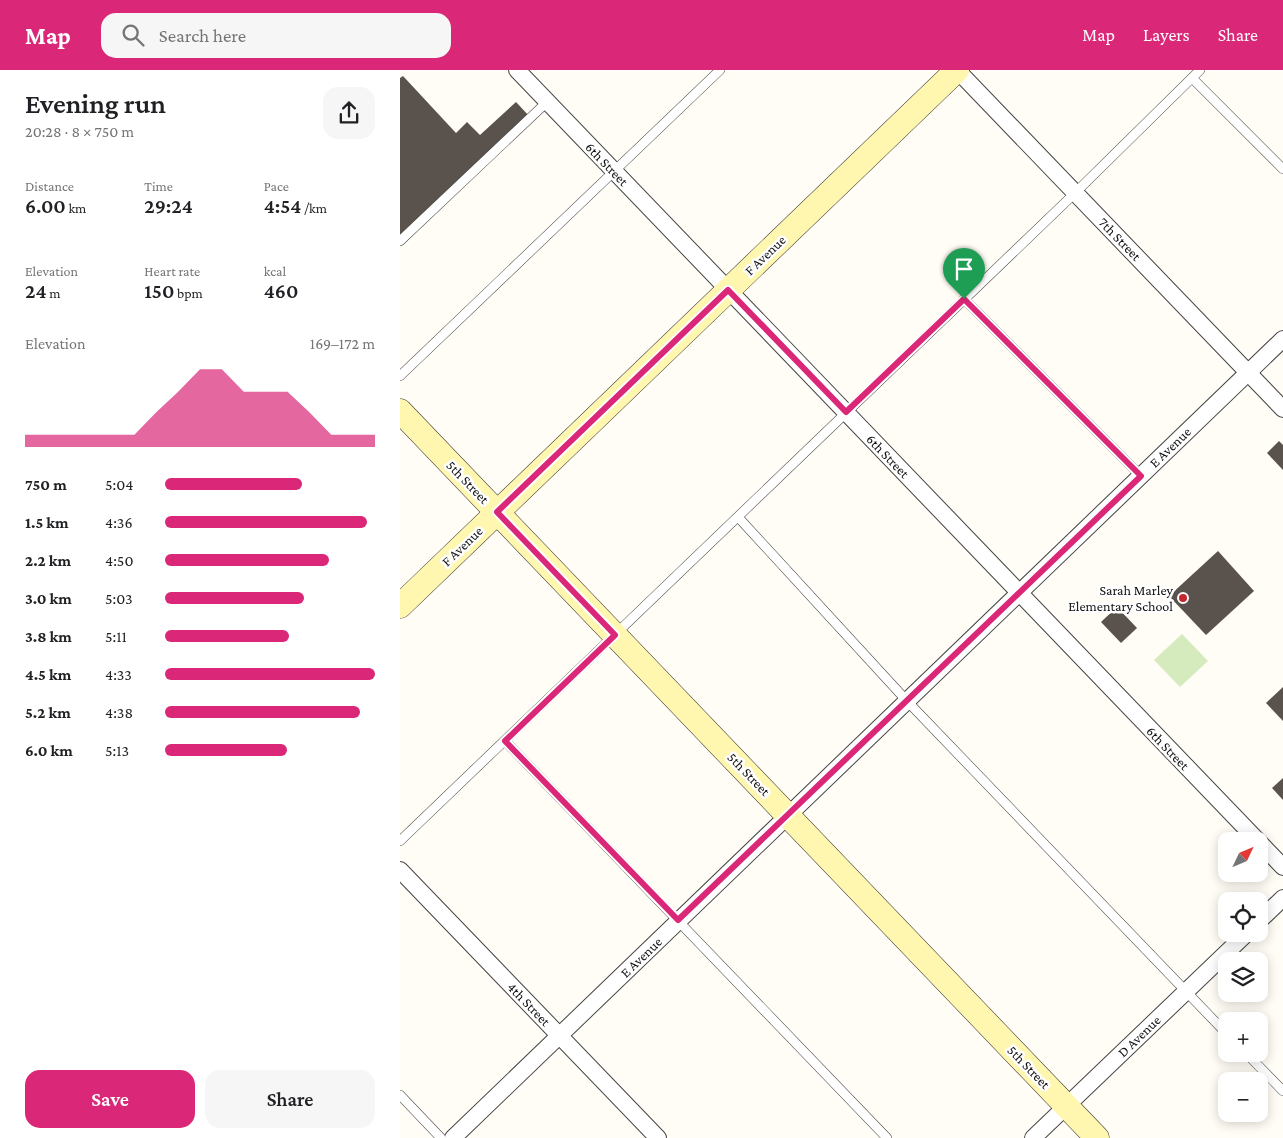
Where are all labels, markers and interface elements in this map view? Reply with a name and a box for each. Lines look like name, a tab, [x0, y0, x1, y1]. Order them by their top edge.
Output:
search box	[101, 13, 451, 58]
icon: search	[119, 21, 147, 49]
text: Map	[25, 22, 71, 49]
text: Search here	[159, 25, 246, 46]
text: Map	[1082, 25, 1115, 45]
text: Layers	[1143, 25, 1190, 45]
text: Share	[1218, 25, 1258, 45]
button: share	[323, 87, 375, 139]
text: Evening run	[25, 88, 166, 119]
text: 20:28 · 8 × 750 m	[25, 123, 134, 140]
street label: 6th Street	[582, 139, 632, 189]
text: Distance	[25, 178, 74, 194]
text: Time	[144, 178, 173, 194]
text: Pace	[264, 178, 289, 194]
text: 6.00	[25, 194, 66, 218]
text: 29:24	[144, 194, 193, 218]
text: 4:54	[264, 194, 301, 218]
text: km	[66, 200, 86, 216]
text: /km	[301, 200, 327, 216]
street label: 7th Street	[1096, 214, 1145, 264]
street label: F Avenue	[741, 232, 789, 278]
pin	[943, 248, 985, 299]
icon: arrive	[950, 255, 978, 283]
text: Elevation	[25, 263, 78, 279]
text: Heart rate	[144, 263, 200, 279]
text: kcal	[264, 263, 286, 279]
text: 24	[25, 279, 47, 303]
text: 150	[144, 279, 174, 303]
text: 460	[264, 279, 298, 303]
text: m	[47, 285, 60, 301]
text: bpm	[174, 285, 203, 301]
text: Elevation	[25, 335, 86, 352]
text: 169–172 m	[310, 335, 375, 352]
street label: E Avenue	[1146, 423, 1194, 471]
street label: 6th Street	[863, 431, 913, 481]
street label: 5th Street	[443, 457, 493, 507]
text: 750 m	[25, 476, 67, 493]
text: 5:04	[105, 476, 133, 493]
text: 1.5 km	[25, 514, 69, 531]
text: 4:36	[105, 514, 133, 531]
street label: F Avenue	[438, 523, 486, 569]
text: 2.2 km	[25, 552, 71, 569]
text: 4:50	[105, 552, 133, 569]
place label: Sarah Marley Elementary School	[1068, 582, 1174, 614]
text: 3.0 km	[25, 590, 72, 607]
text: 5:03	[105, 590, 133, 607]
marker: Sarah Marley Elementary School	[1177, 592, 1189, 604]
text: 3.8 km	[25, 628, 72, 645]
text: 5:11	[105, 628, 127, 645]
text: 4.5 km	[25, 666, 71, 683]
text: 4:33	[105, 666, 132, 683]
text: 5.2 km	[25, 704, 71, 721]
text: 4:38	[105, 704, 133, 721]
street label: 6th Street	[1143, 723, 1193, 773]
text: 6.0 km	[25, 742, 73, 759]
text: 5:13	[105, 742, 129, 759]
street label: 5th Street	[724, 749, 774, 799]
north arrow	[1218, 832, 1268, 882]
map controls	[1218, 832, 1268, 1122]
button: locate	[1218, 892, 1268, 942]
street label: E Avenue	[617, 933, 665, 981]
button: layers	[1218, 952, 1268, 1002]
street label: 4th Street	[504, 979, 554, 1030]
street label: D Avenue	[1114, 1012, 1164, 1060]
button: +	[1218, 1012, 1268, 1062]
street label: 5th Street	[1004, 1042, 1054, 1092]
button: Save	[25, 1070, 195, 1128]
button: Share	[205, 1070, 375, 1128]
button: −	[1218, 1072, 1268, 1122]

